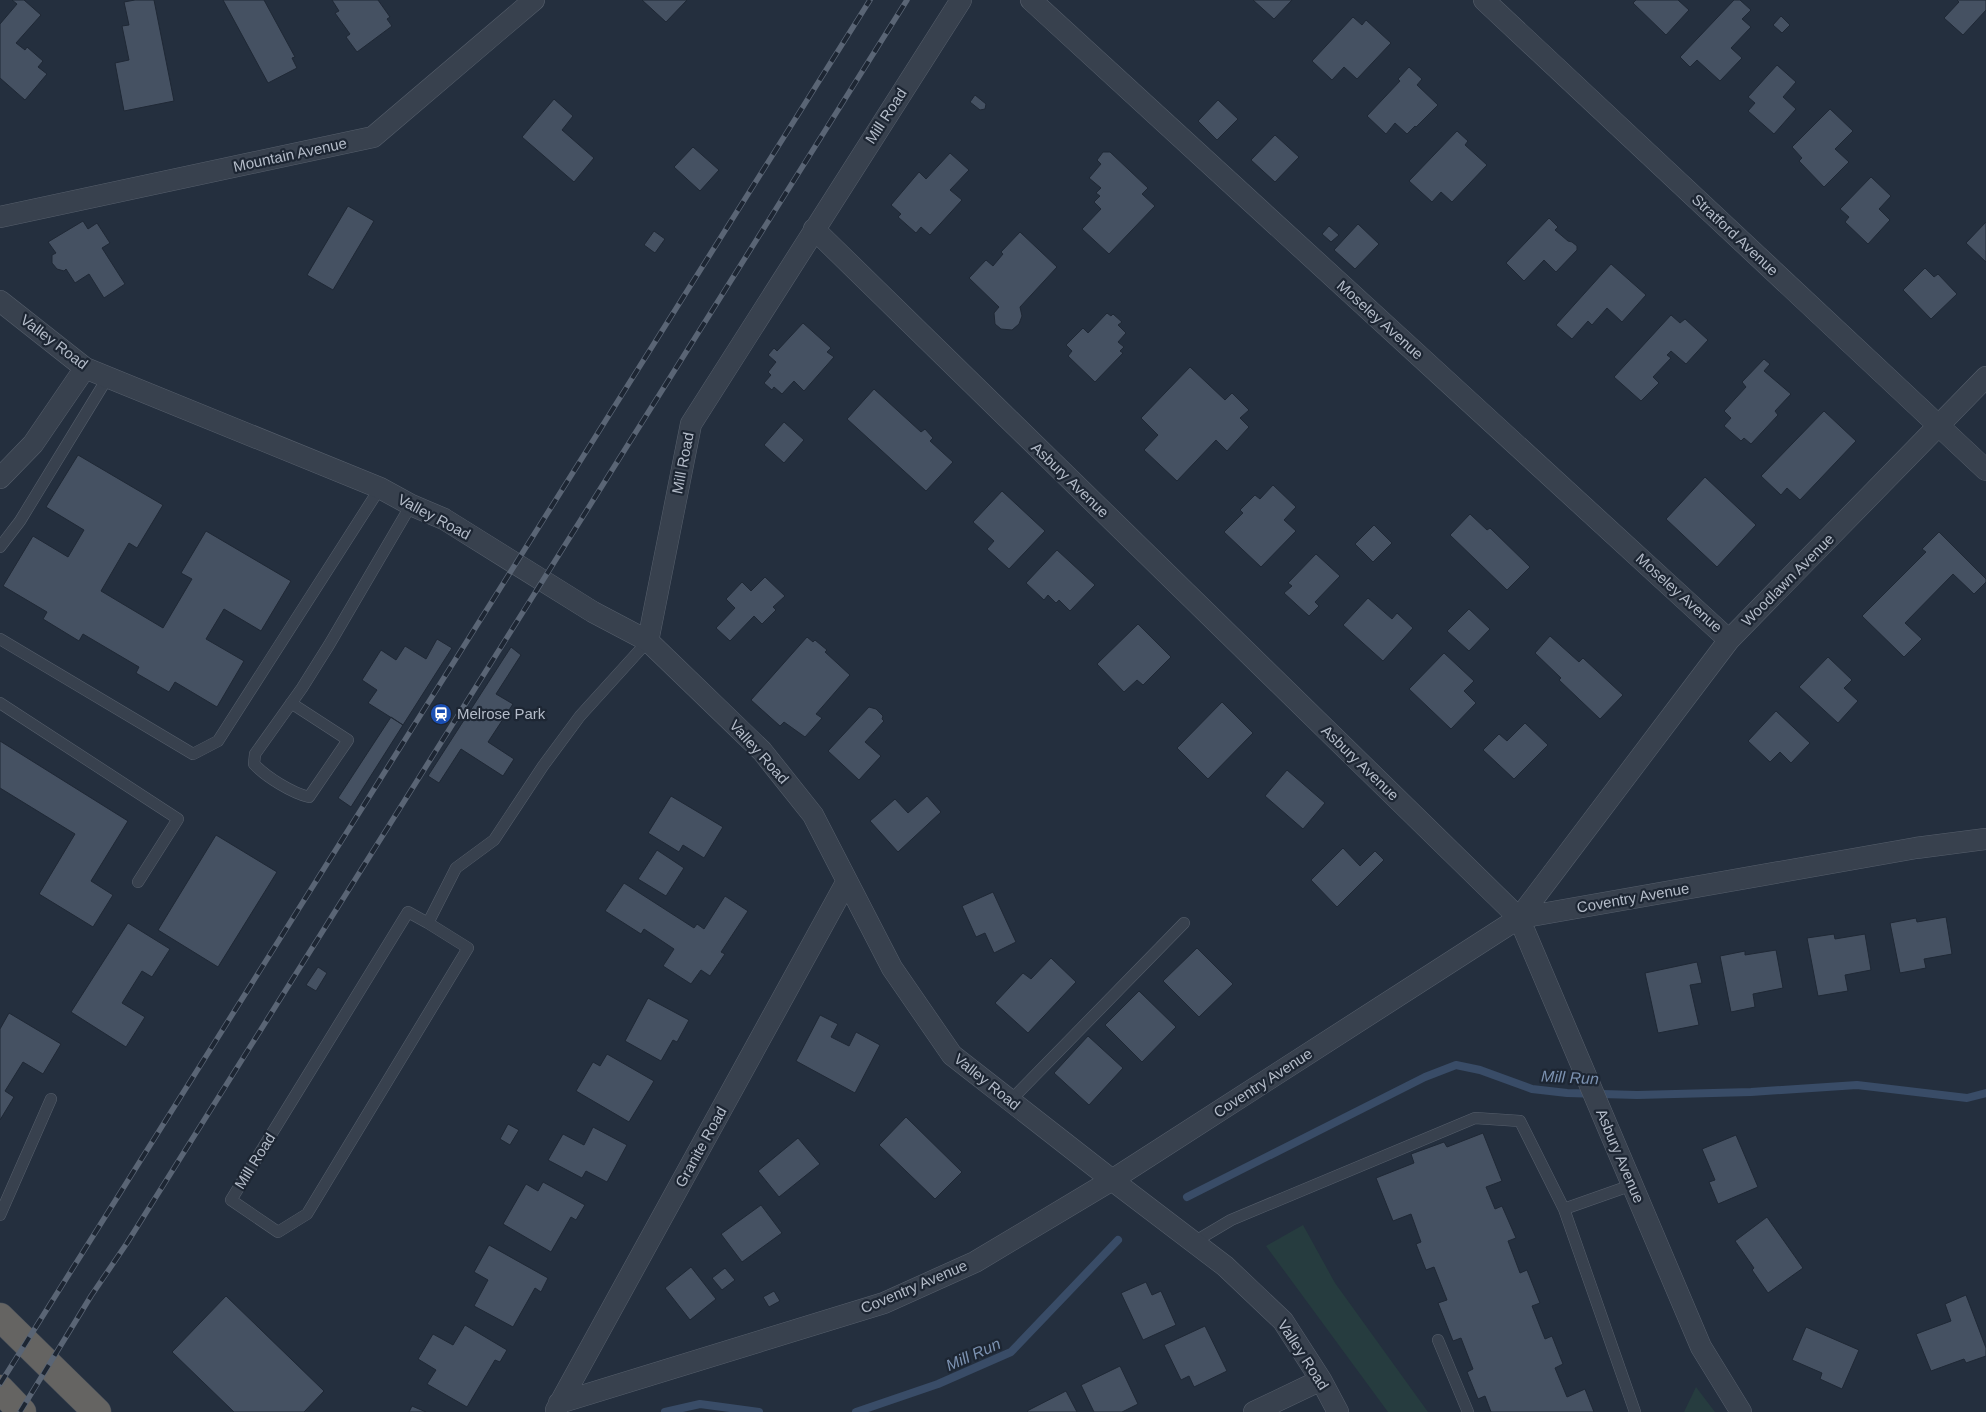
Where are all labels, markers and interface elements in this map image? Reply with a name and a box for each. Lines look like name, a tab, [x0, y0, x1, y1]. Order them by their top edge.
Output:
street label: Mill Road	[861, 85, 910, 147]
street label: Mountain Avenue	[232, 134, 348, 175]
street label: Stratford Avenue	[1689, 190, 1782, 279]
street label: Moseley Avenue	[1334, 277, 1427, 363]
street label: Valley Road	[17, 311, 91, 372]
street label: Mill Road	[668, 431, 697, 495]
street label: Asbury Avenue	[1028, 439, 1112, 521]
street label: Valley Road	[395, 490, 473, 543]
street label: Woodlawn Avenue	[1738, 530, 1837, 629]
street label: Moseley Avenue	[1633, 550, 1726, 636]
station icon: Melrose Park	[429, 702, 453, 726]
place label: Melrose Park	[457, 705, 546, 722]
street label: Valley Road	[726, 716, 792, 787]
street label: Asbury Avenue	[1318, 722, 1402, 804]
street label: Coventry Avenue	[1575, 879, 1691, 916]
street label: Coventry Avenue	[1210, 1044, 1315, 1121]
street label: Valley Road	[951, 1050, 1024, 1113]
water label: Mill Run	[1541, 1067, 1599, 1088]
street label: Granite Road	[672, 1104, 730, 1190]
street label: Asbury Avenue	[1593, 1106, 1648, 1205]
street label: Mill Road	[231, 1130, 278, 1192]
street label: Coventry Avenue	[858, 1256, 970, 1317]
street label: Valley Road	[1275, 1317, 1332, 1393]
water label: Mill Run	[943, 1335, 1003, 1374]

